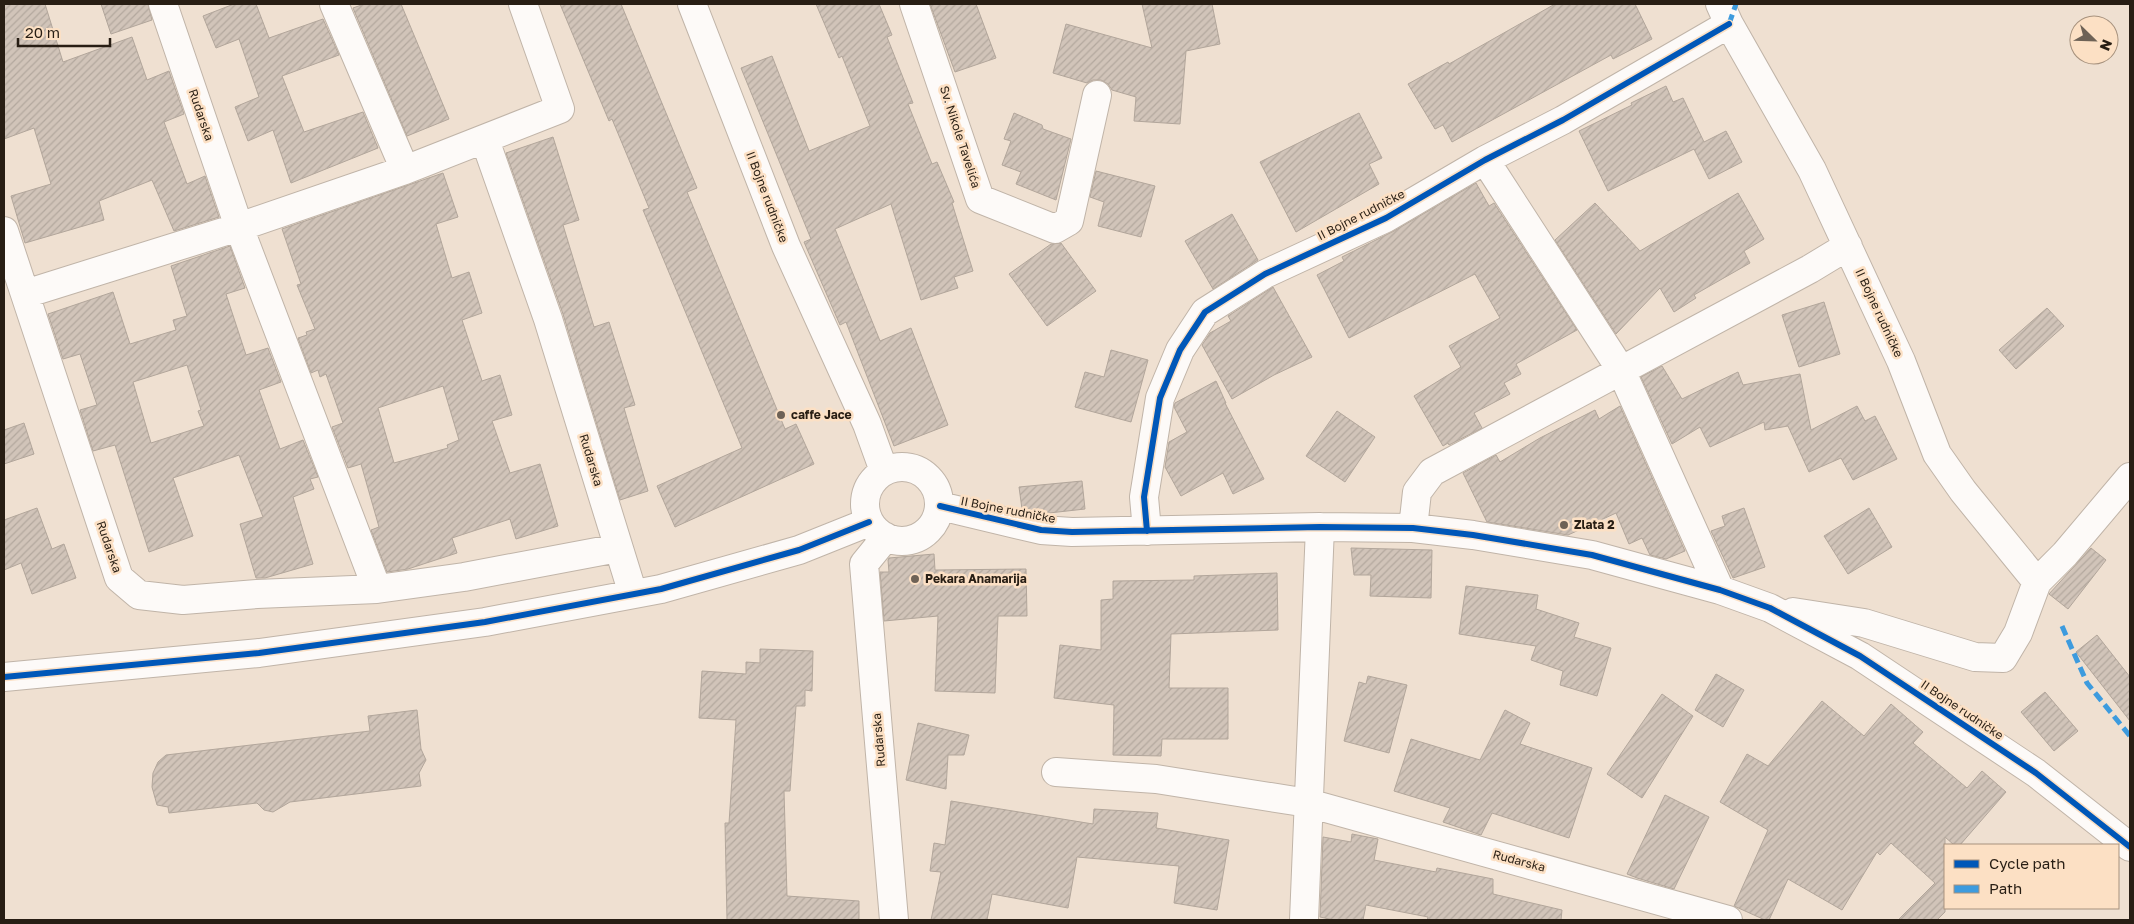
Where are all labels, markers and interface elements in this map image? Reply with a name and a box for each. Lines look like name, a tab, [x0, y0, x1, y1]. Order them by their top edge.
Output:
scale bar	[18, 15, 110, 47]
north arrow	[2069, 15, 2119, 65]
text: 20 m	[25, 23, 60, 41]
text: N	[2097, 37, 2116, 53]
street label: Sv. Nikole Tavelića	[937, 84, 984, 190]
street label: Rudarska	[186, 87, 217, 143]
street label: II Bojne rudničke	[743, 149, 792, 244]
street label: II Bojne rudničke	[1314, 186, 1407, 243]
street label: II Bojne rudničke	[1852, 266, 1907, 360]
place label: caffe Jace	[791, 407, 852, 422]
marker: caffe Jace	[775, 409, 787, 421]
street label: Rudarska	[576, 432, 607, 488]
street label: II Bojne rudničke	[959, 493, 1057, 526]
place label: Zlata 2	[1574, 517, 1615, 532]
street label: Rudarska	[94, 519, 125, 575]
marker: Zlata 2	[1558, 519, 1570, 531]
place label: Pekara Anamarija	[925, 571, 1027, 586]
marker: Pekara Anamarija	[909, 573, 921, 585]
street label: II Bojne rudničke	[1918, 676, 2006, 743]
street label: Rudarska	[869, 713, 888, 768]
legend	[1944, 844, 2119, 909]
street label: Rudarska	[1491, 846, 1547, 875]
text: Cycle path	[1989, 854, 2065, 872]
text: Path	[1989, 879, 2022, 897]

